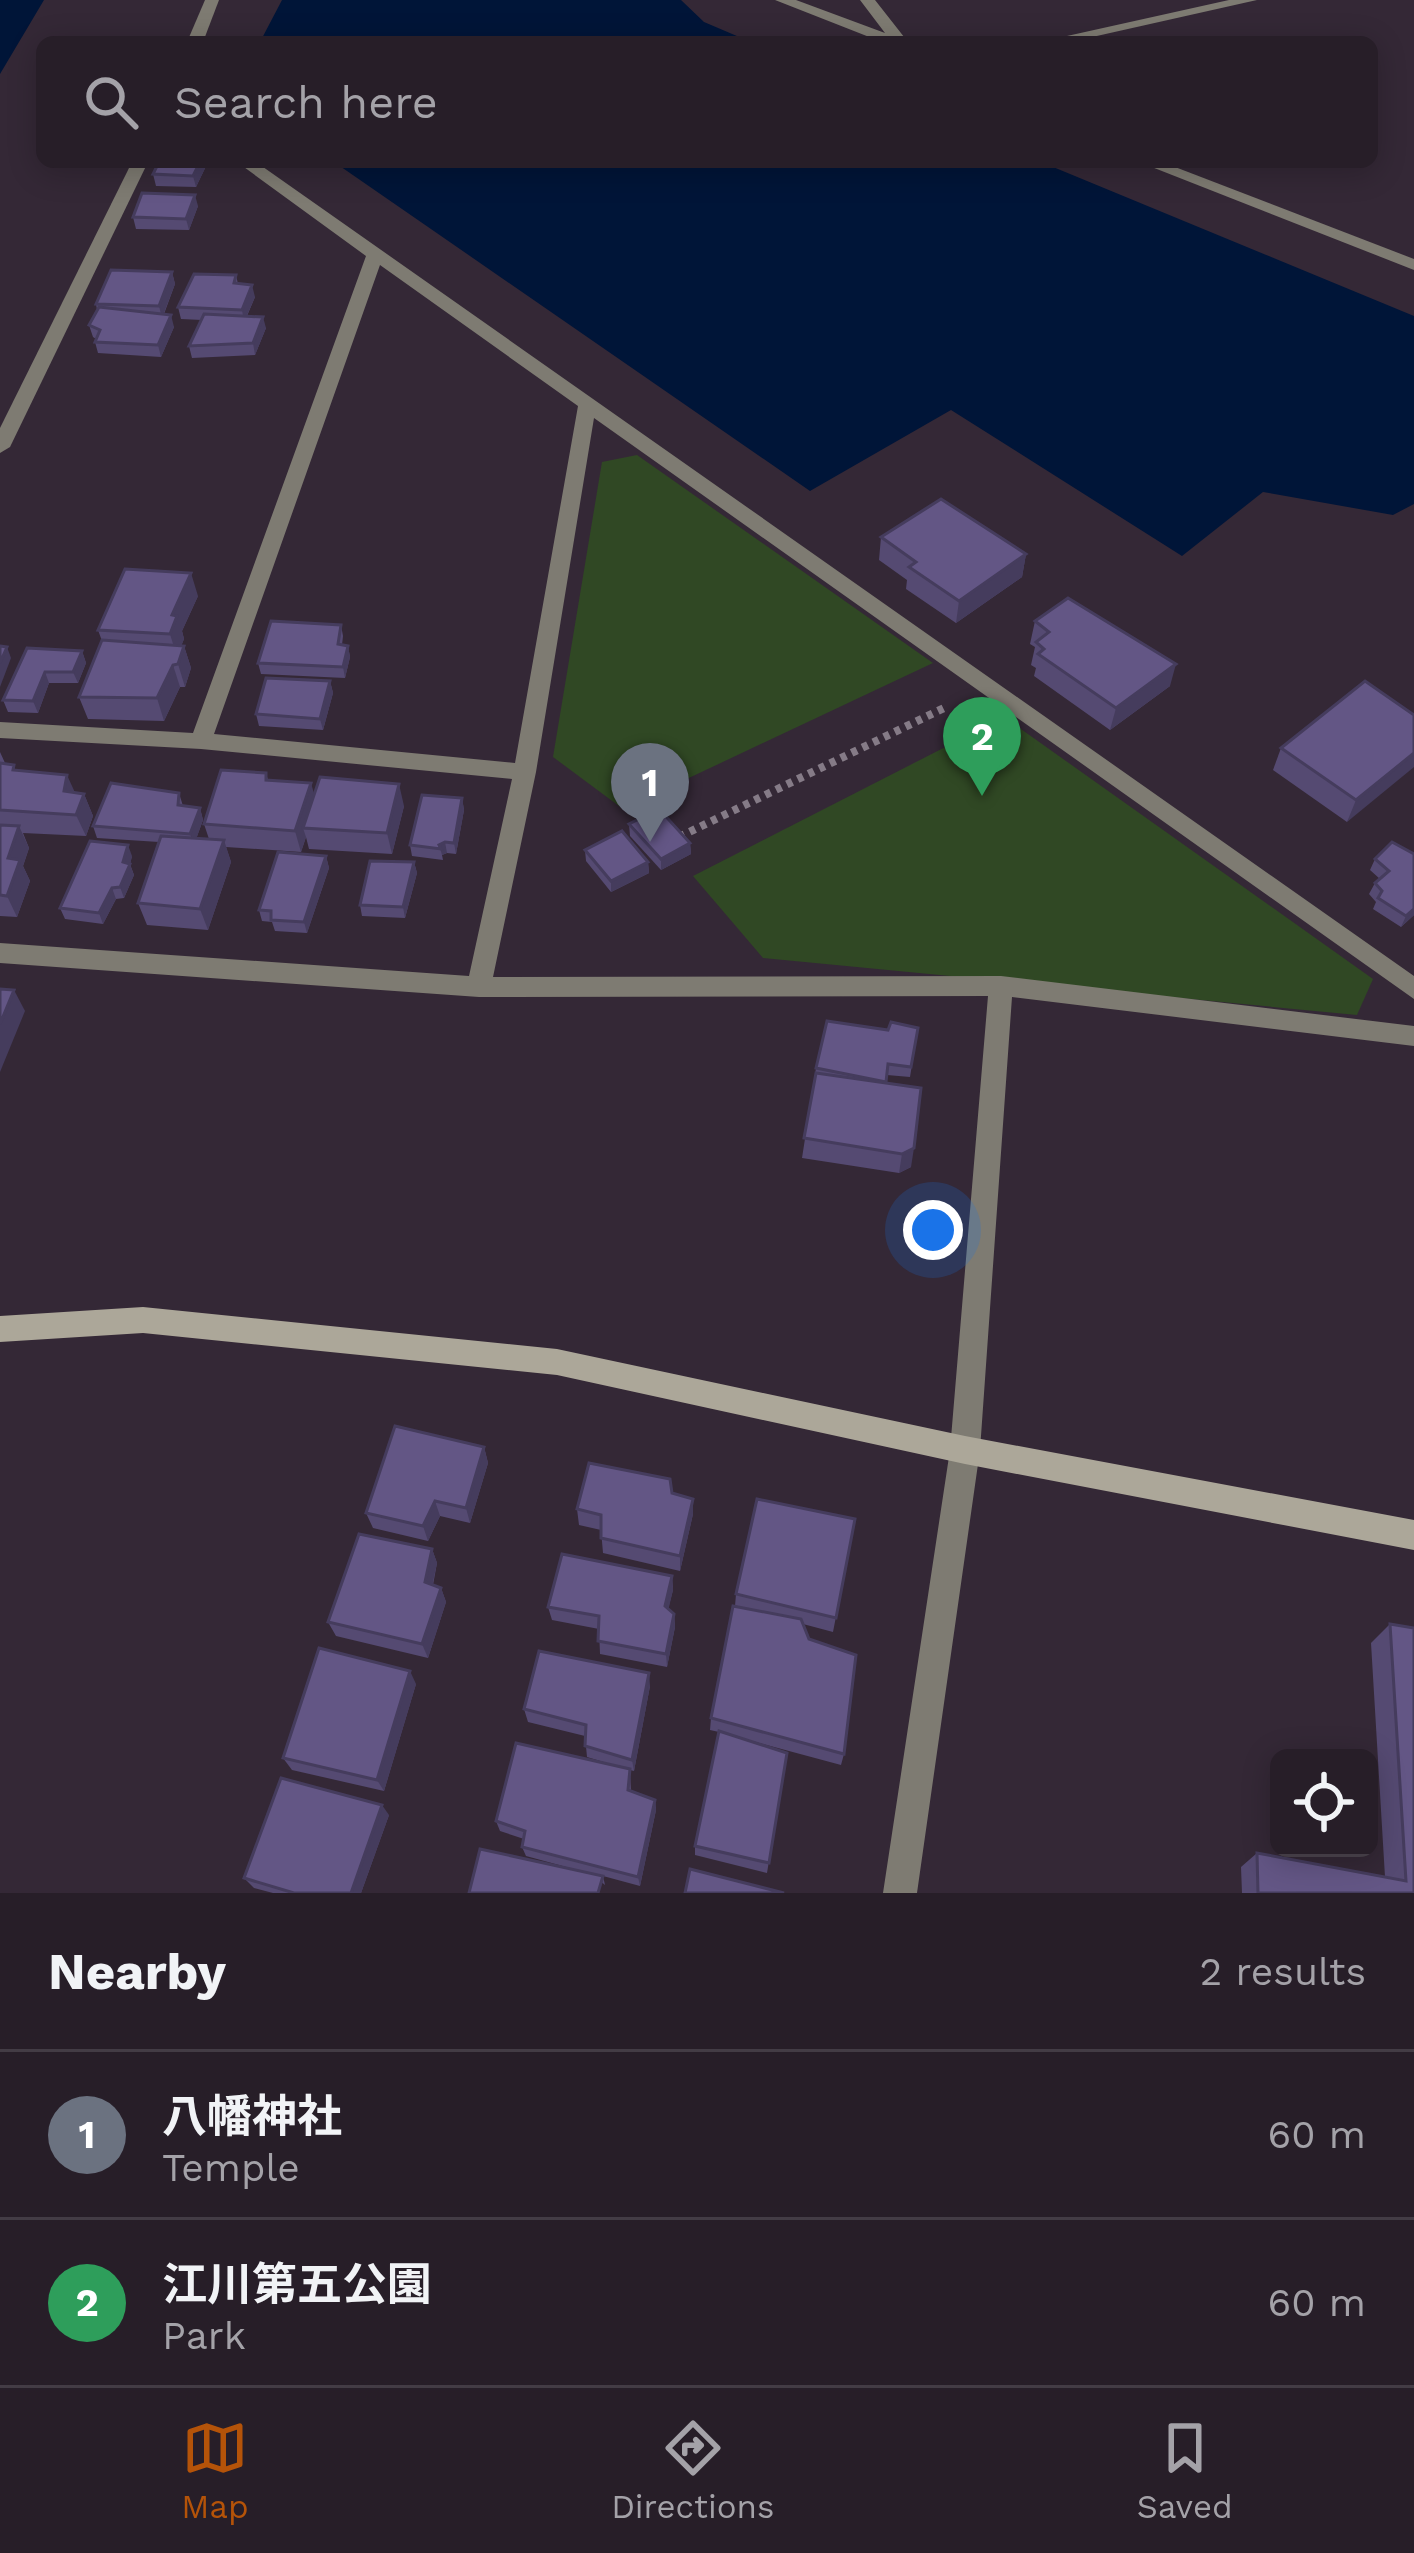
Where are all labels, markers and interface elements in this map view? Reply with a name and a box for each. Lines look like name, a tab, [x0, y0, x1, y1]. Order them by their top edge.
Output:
search box	[36, 36, 1378, 168]
icon: search	[78, 69, 144, 135]
text: Search here	[174, 76, 438, 129]
pin: 2	[943, 697, 1021, 796]
pin: 1	[611, 743, 689, 842]
your location	[903, 1200, 963, 1260]
map controls	[1270, 1749, 1378, 1857]
button: locate	[1270, 1749, 1378, 1857]
text: Nearby	[48, 1942, 226, 2001]
text: 2 results	[1200, 1949, 1366, 1994]
text: 八幡神社	[162, 2090, 342, 2143]
text: 1	[79, 2112, 95, 2157]
text: 60 m	[1268, 2112, 1366, 2157]
text: Temple	[162, 2145, 300, 2190]
text: 江川第五公園	[162, 2258, 432, 2311]
text: 2	[75, 2280, 99, 2325]
text: 60 m	[1268, 2280, 1366, 2325]
text: Park	[162, 2313, 246, 2358]
tab: Map	[181, 2415, 249, 2526]
tab: Directions	[611, 2415, 774, 2526]
tab: Saved	[1137, 2415, 1233, 2526]

